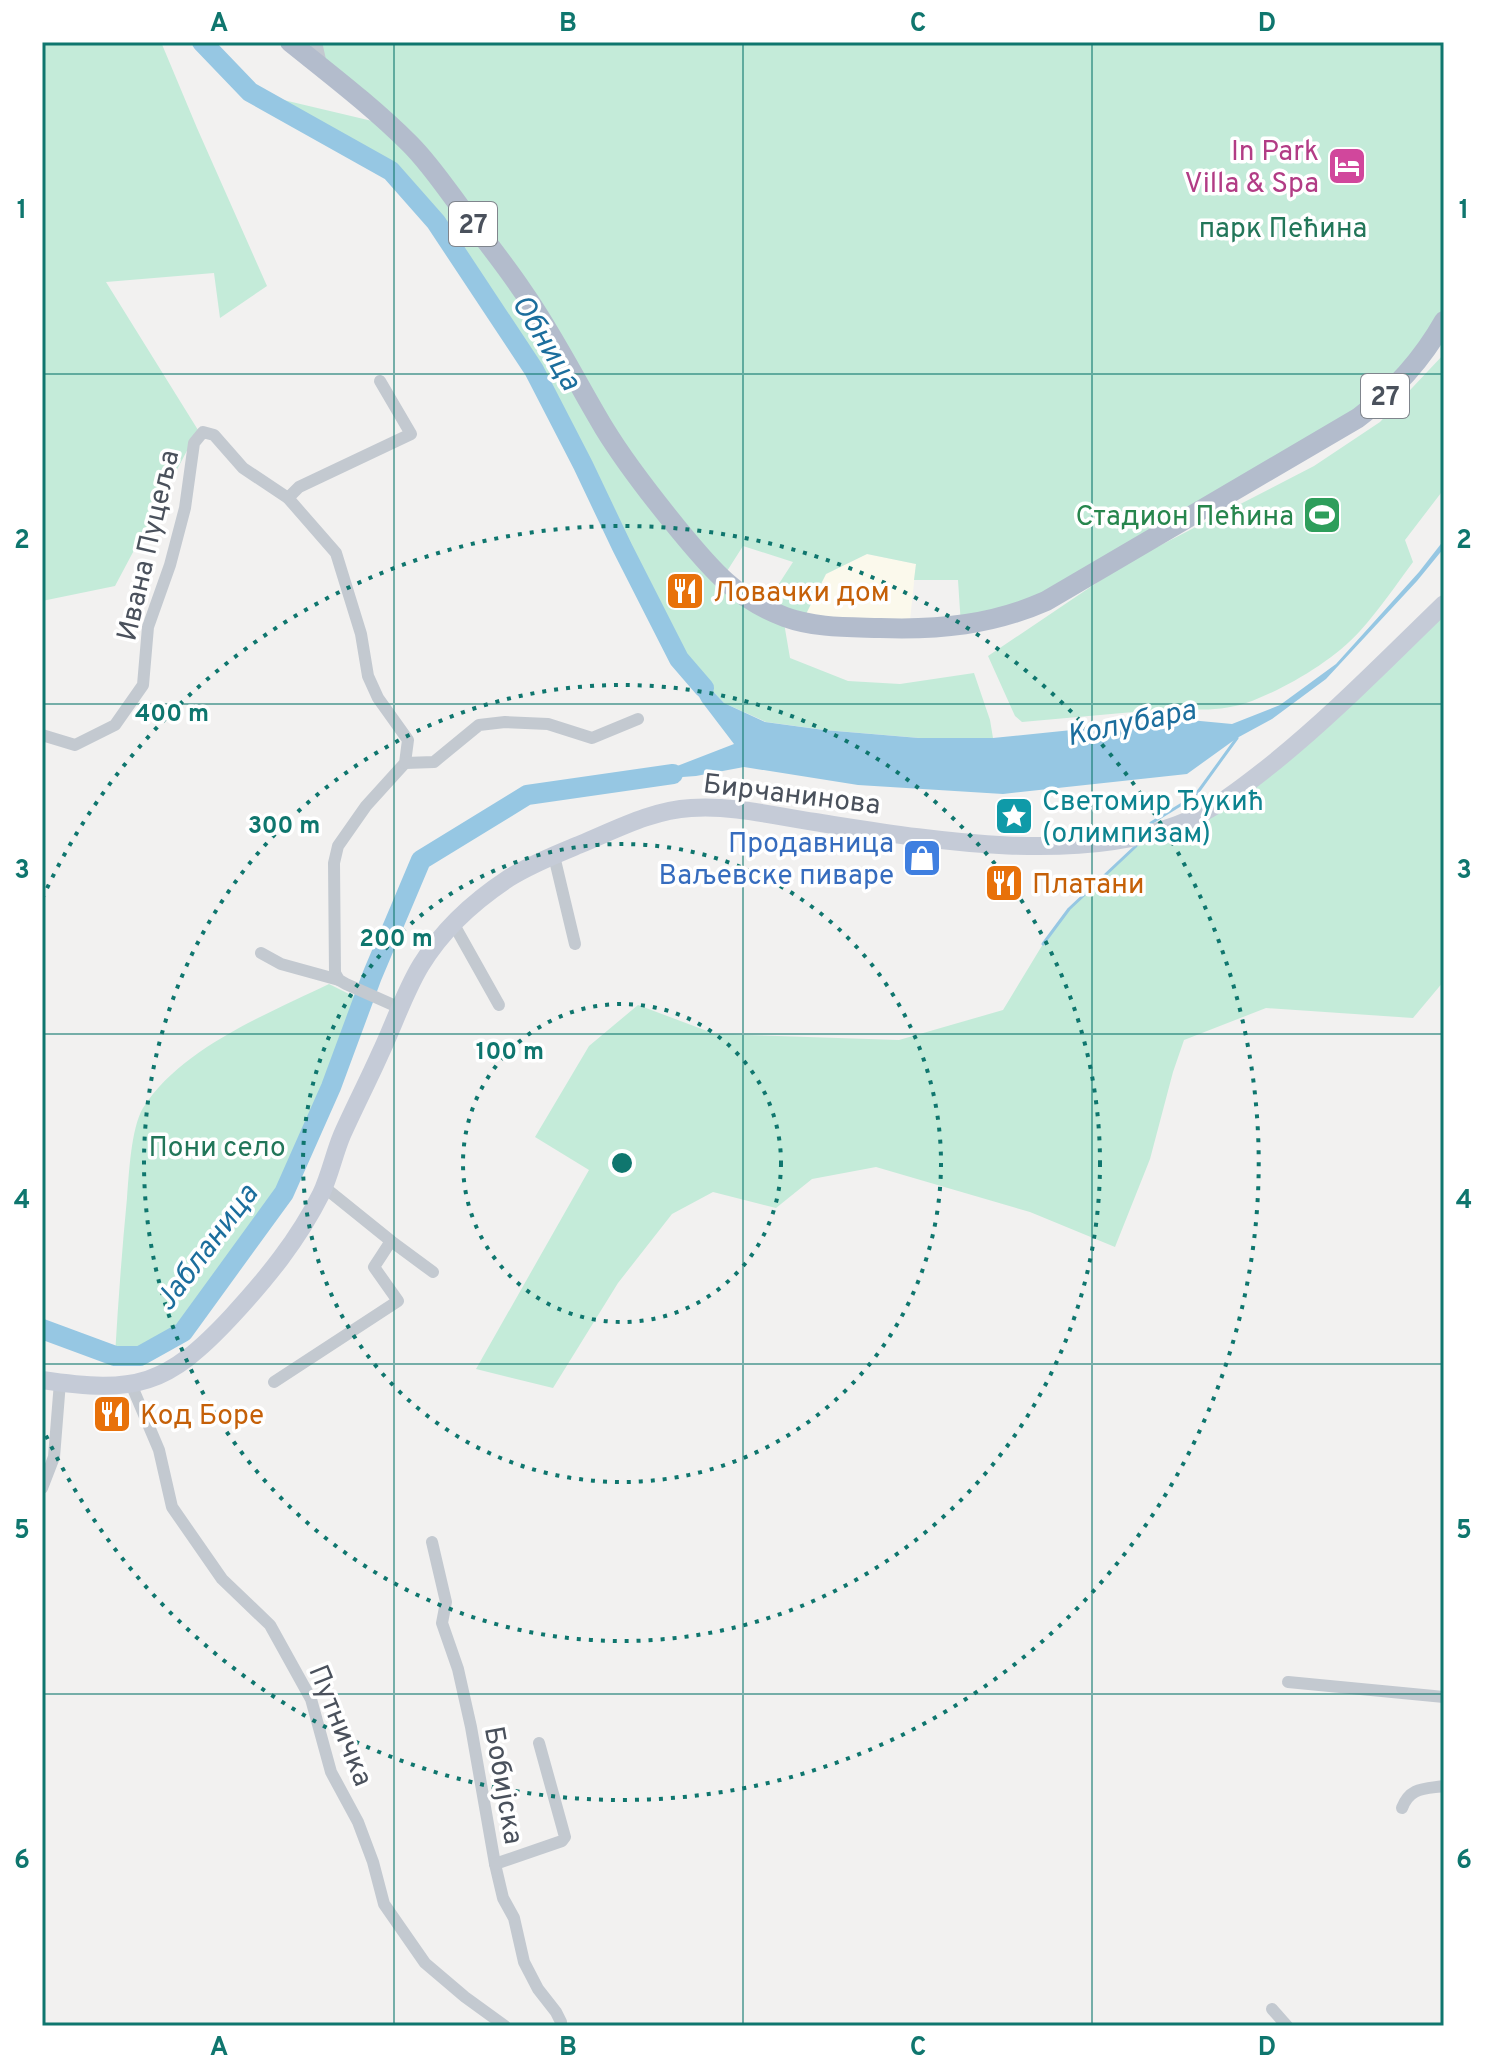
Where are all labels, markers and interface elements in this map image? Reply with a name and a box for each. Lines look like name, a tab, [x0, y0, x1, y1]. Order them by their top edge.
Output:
text: A	[210, 8, 228, 41]
text: B	[559, 8, 577, 41]
text: C	[910, 8, 926, 41]
text: D	[1258, 8, 1276, 41]
place label: In Park Villa & Spa	[1184, 135, 1319, 203]
hotel icon: In Park Villa & Spa	[1326, 145, 1368, 187]
text: 1	[17, 195, 27, 228]
text: 1	[1459, 195, 1469, 228]
road number: 27	[449, 202, 497, 246]
park label: парк Пећина	[1199, 212, 1367, 248]
water label: Обница	[502, 289, 588, 398]
road number: 27	[1361, 374, 1409, 418]
street label: Ивана Пуцеља	[110, 447, 189, 645]
sports icon: Стадион Пећина	[1301, 494, 1343, 536]
place label: Стадион Пећина	[1075, 500, 1294, 536]
text: 2	[14, 525, 30, 558]
text: 2	[1456, 525, 1472, 558]
restaurant icon: Ловачки дом	[664, 570, 706, 612]
place label: Ловачки дом	[713, 576, 890, 612]
water label: Колубара	[1064, 693, 1200, 756]
text: 400 m	[135, 700, 209, 730]
street label: Бирчанинова	[701, 767, 882, 825]
place label: Светомир Ђукић (олимпизам)	[1042, 785, 1264, 853]
place icon: Светомир Ђукић (олимпизам)	[993, 795, 1035, 837]
text: 300 m	[248, 812, 320, 842]
place label: Продавница Ваљевске пиваре	[659, 827, 894, 895]
shop icon: Продавница Ваљевске пиваре	[901, 837, 943, 879]
text: 3	[14, 855, 30, 888]
text: 3	[1456, 855, 1472, 888]
restaurant icon: Платани	[983, 862, 1025, 904]
place label: Платани	[1032, 868, 1144, 904]
text: 200 m	[359, 925, 433, 955]
text: 100 m	[476, 1038, 544, 1068]
park label: Пони село	[148, 1131, 286, 1167]
centre of rings	[608, 1149, 636, 1177]
water label: Јабланица	[148, 1177, 268, 1319]
text: 4	[14, 1185, 30, 1218]
text: 4	[1456, 1185, 1472, 1218]
restaurant icon: Код Боре	[91, 1393, 133, 1435]
place label: Код Боре	[140, 1399, 264, 1435]
text: 5	[14, 1515, 30, 1548]
text: 5	[1456, 1515, 1472, 1548]
street label: Путничка	[299, 1660, 380, 1792]
street label: Бобијска	[474, 1724, 530, 1848]
text: 6	[14, 1845, 30, 1878]
text: 6	[1456, 1845, 1472, 1878]
text: A	[210, 2032, 228, 2065]
text: B	[559, 2032, 577, 2065]
text: C	[910, 2032, 926, 2065]
text: D	[1258, 2032, 1276, 2065]

